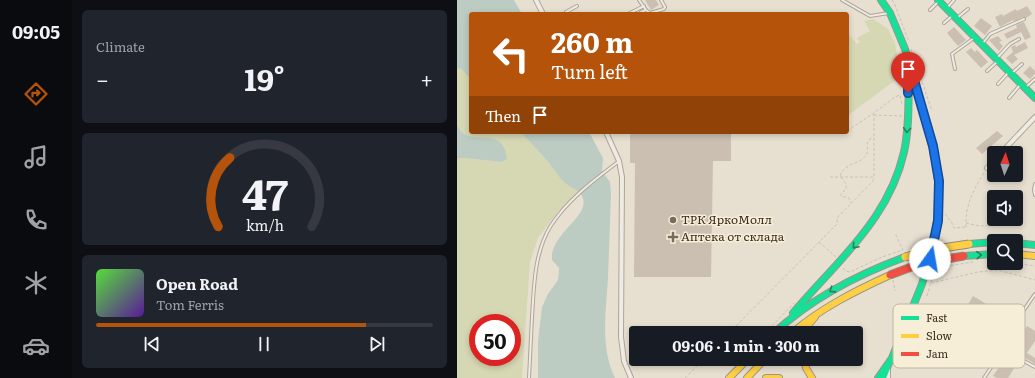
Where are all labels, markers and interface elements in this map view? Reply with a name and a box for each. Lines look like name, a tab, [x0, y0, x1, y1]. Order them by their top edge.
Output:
text: 09:05	[12, 18, 60, 45]
text: 260 m	[551, 20, 633, 62]
icon: left	[485, 28, 537, 80]
text: Climate	[96, 37, 145, 56]
pin	[891, 52, 925, 93]
text: 19°	[244, 56, 285, 100]
text: Turn left	[551, 58, 628, 85]
icon: arrive	[897, 58, 919, 80]
text: −	[96, 62, 109, 95]
text: +	[420, 62, 433, 95]
icon: directions	[22, 80, 50, 108]
text: Then	[485, 104, 521, 127]
icon: arrive	[529, 104, 551, 126]
one-way arrow	[903, 126, 912, 133]
icon: music	[22, 143, 50, 171]
north arrow	[987, 146, 1023, 182]
map controls	[987, 146, 1023, 270]
text: 47	[241, 161, 288, 223]
button: sound	[987, 190, 1023, 226]
icon: phone	[22, 206, 50, 234]
place label: ТРК ЯркоМолл	[681, 210, 772, 228]
text: km/h	[245, 214, 284, 235]
marker: ТРК ЯркоМолл	[668, 215, 678, 225]
place label: Аптека от склада	[681, 227, 785, 245]
marker: Аптека от склада	[668, 232, 678, 242]
button: search	[987, 234, 1023, 270]
position arrow	[909, 238, 951, 280]
one-way arrow	[853, 241, 860, 248]
one-way arrow	[976, 250, 982, 259]
icon: climate	[22, 269, 50, 297]
text: Open Road	[156, 272, 238, 295]
one-way arrow	[829, 285, 836, 293]
text: Tom Ferris	[156, 295, 224, 314]
legend	[893, 304, 1025, 368]
text: Fast	[926, 309, 948, 325]
speed limit sign: 50	[469, 314, 521, 366]
text: Slow	[926, 327, 952, 343]
icon: car	[22, 332, 50, 360]
icon: previous	[141, 333, 163, 355]
icon: pause	[253, 333, 275, 355]
icon: next	[366, 333, 388, 355]
text: 09:06 · 1 min · 300 m	[672, 334, 820, 357]
text: Jam	[926, 345, 949, 361]

